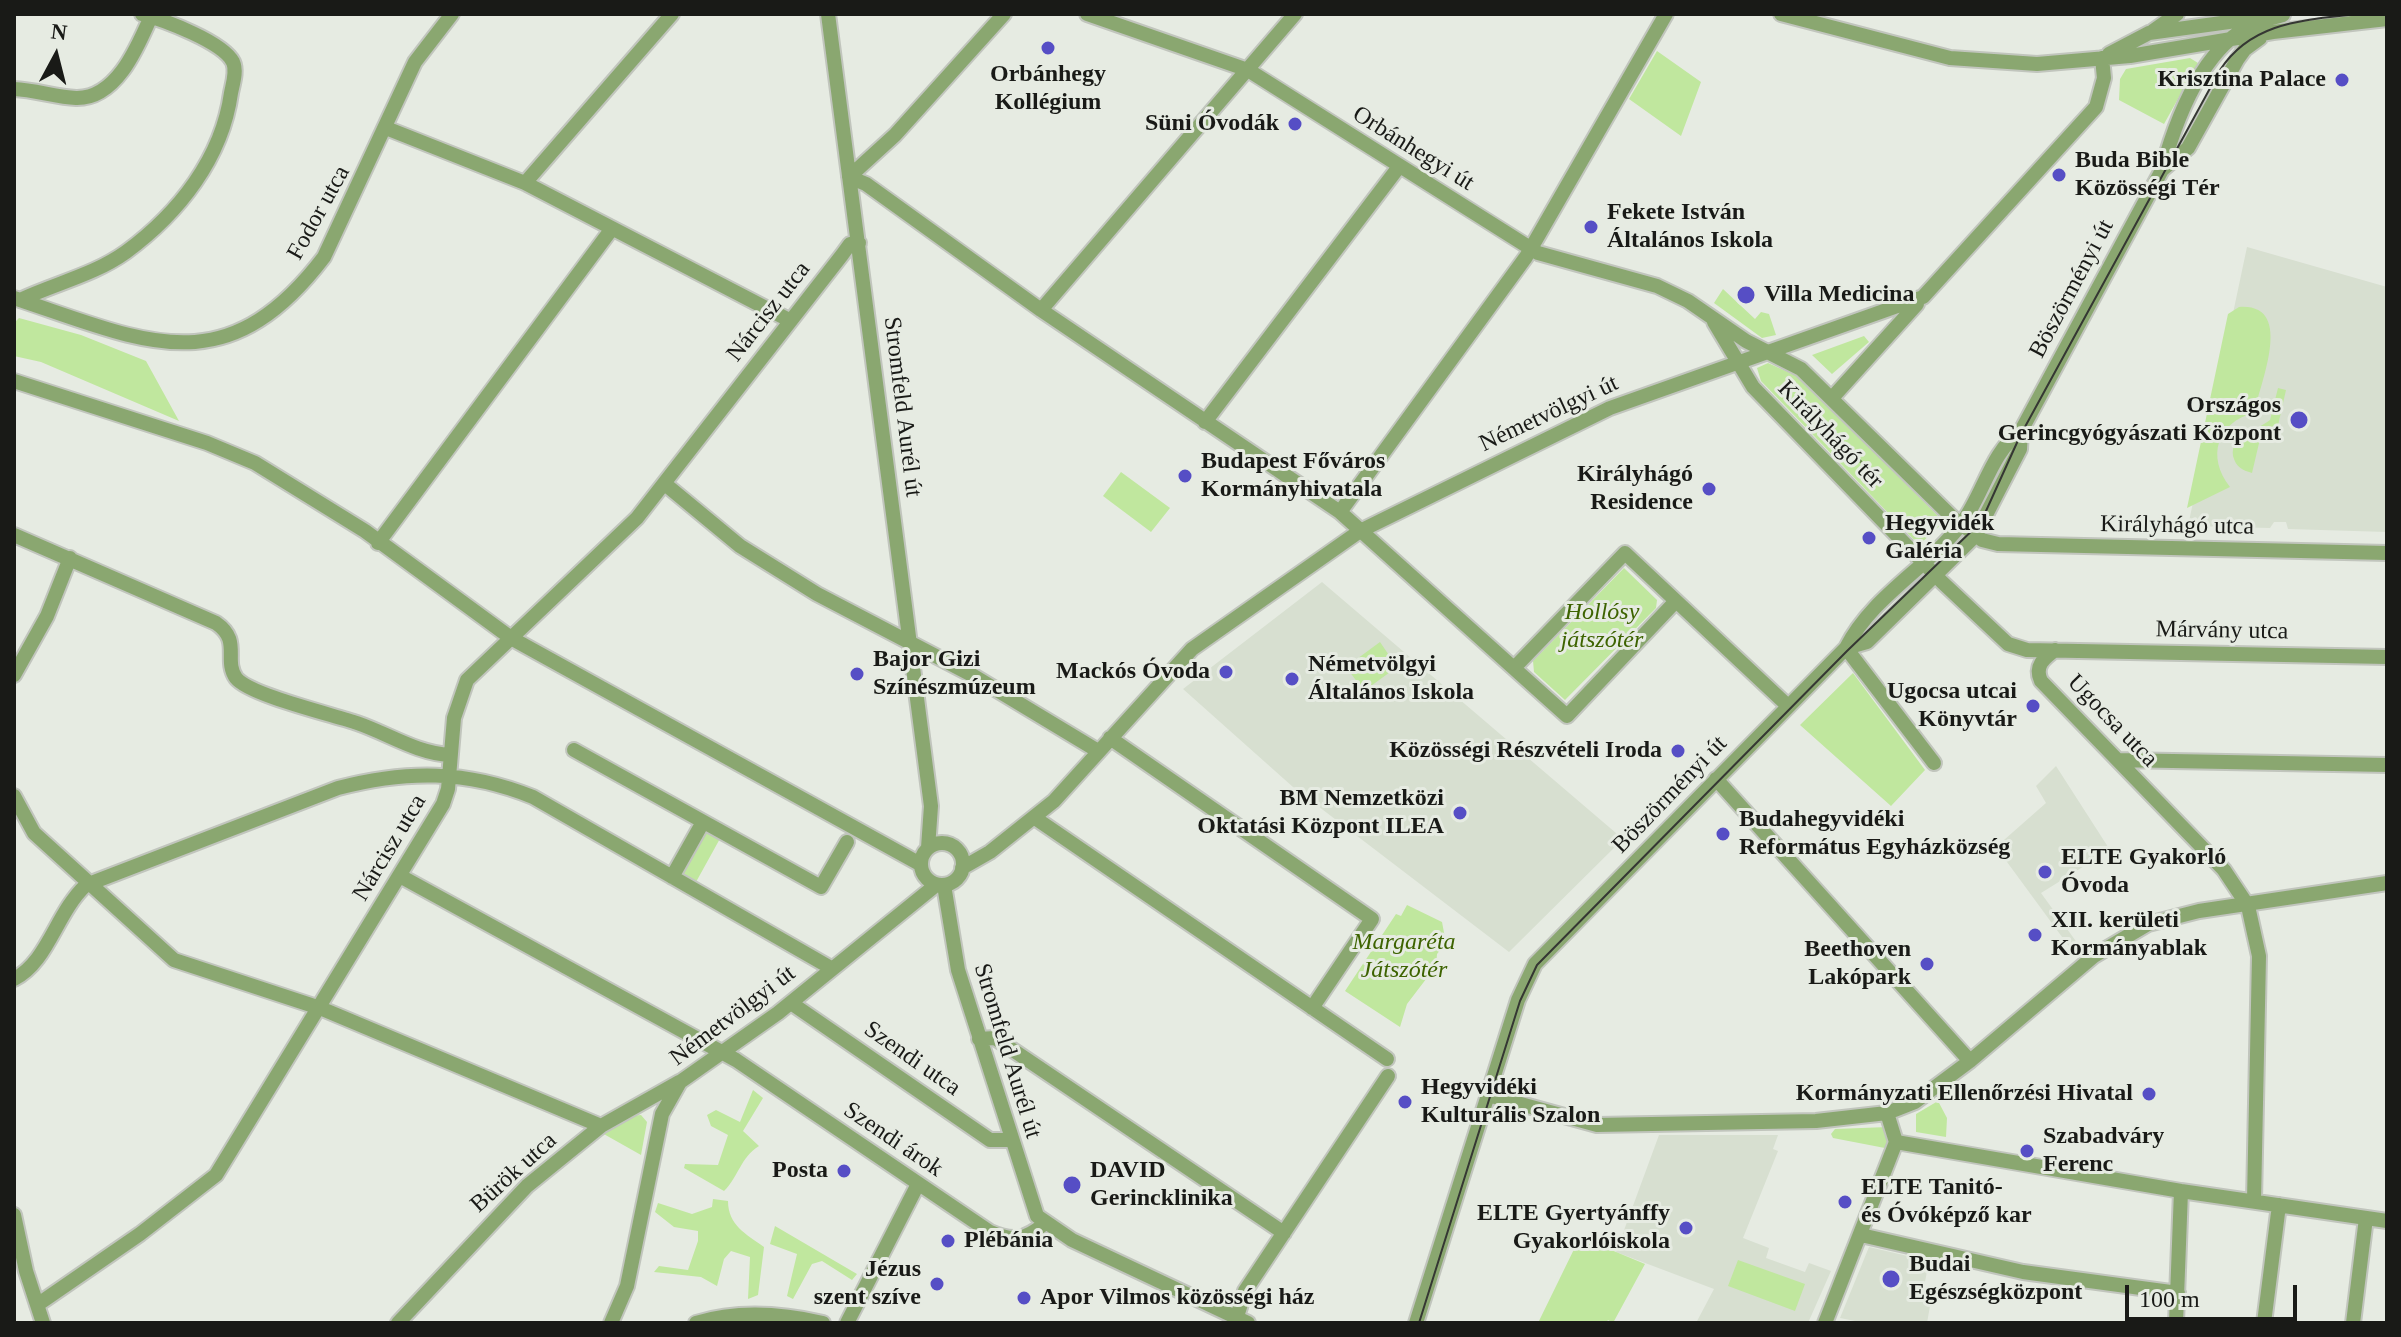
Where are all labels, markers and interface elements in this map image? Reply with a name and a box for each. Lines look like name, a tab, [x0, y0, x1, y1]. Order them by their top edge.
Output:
north arrow	[16, 16, 96, 96]
text: N	[50, 18, 68, 45]
marker: Orbánhegy Kollégium	[1039, 39, 1057, 57]
place label: Orbánhegy Kollégium	[990, 61, 1106, 117]
place label: Krisztina Palace	[2157, 66, 2326, 94]
marker: Krisztina Palace	[2333, 71, 2351, 89]
street label: Orbánhegyi út	[1347, 100, 1479, 198]
place label: Süni Óvodák	[1145, 110, 1279, 138]
marker: Süni Óvodák	[1286, 115, 1304, 133]
place label: Buda Bible Közösségi Tér	[2075, 147, 2220, 203]
street label: Fodor utca	[281, 161, 357, 265]
marker: Buda Bible Közösségi Tér	[2050, 166, 2068, 184]
place label: Fekete István Általános Iskola	[1607, 199, 1773, 255]
street label: Böszörményi út	[2023, 215, 2121, 363]
marker: Fekete István Általános Iskola	[1582, 218, 1600, 236]
street label: Nárcisz utca	[721, 256, 817, 368]
place label: Villa Medicina	[1764, 281, 1914, 309]
marker: Villa Medicina	[1735, 284, 1757, 306]
street label: Stromfeld Aurél út	[877, 315, 927, 499]
street label: Németvölgyi út	[1475, 369, 1623, 459]
street label: Királyhágó tér	[1771, 375, 1889, 495]
place label: Országos Gerincgyógyászati Központ	[1998, 392, 2281, 448]
marker: Országos Gerincgyógyászati Központ	[2288, 409, 2310, 431]
place label: Budapest Főváros Kormányhivatala	[1201, 448, 1385, 504]
place label: Királyhágó Residence	[1577, 461, 1693, 517]
marker: Budapest Főváros Kormányhivatala	[1176, 467, 1194, 485]
marker: Királyhágó Residence	[1700, 480, 1718, 498]
place label: Hegyvidék Galéria	[1885, 510, 1994, 566]
street label: Királyhágó utca	[2100, 510, 2254, 542]
marker: Hegyvidék Galéria	[1860, 529, 1878, 547]
park label: Hollósy játszótér	[1561, 599, 1643, 655]
street label: Márvány utca	[2155, 615, 2289, 647]
place label: Bajor Gizi Színészmúzeum	[873, 646, 1036, 702]
place label: Németvölgyi Általános Iskola	[1308, 651, 1474, 707]
place label: Mackós Óvoda	[1056, 658, 1210, 686]
marker: Mackós Óvoda	[1217, 663, 1235, 681]
marker: Bajor Gizi Színészmúzeum	[848, 665, 866, 683]
street label: Ugocsa utca	[2061, 669, 2163, 773]
marker: Németvölgyi Általános Iskola	[1283, 670, 1301, 688]
place label: Ugocsa utcai Könyvtár	[1887, 678, 2017, 734]
marker: Ugocsa utcai Könyvtár	[2024, 697, 2042, 715]
street label: Böszörményi út	[1607, 730, 1733, 860]
place label: Közösségi Részvételi Iroda	[1389, 737, 1662, 765]
marker: Közösségi Részvételi Iroda	[1669, 742, 1687, 760]
place label: BM Nemzetközi Oktatási Központ ILEA	[1197, 785, 1444, 841]
street label: Nárcisz utca	[347, 789, 433, 907]
marker: BM Nemzetközi Oktatási Központ ILEA	[1451, 804, 1469, 822]
place label: Budahegyvidéki Református Egyházközség	[1739, 806, 2010, 862]
marker: Budahegyvidéki Református Egyházközség	[1714, 825, 1732, 843]
place label: ELTE Gyakorló Óvoda	[2061, 844, 2226, 900]
marker: ELTE Gyakorló Óvoda	[2036, 863, 2054, 881]
place label: XII. kerületi Kormányablak	[2051, 907, 2207, 963]
marker: XII. kerületi Kormányablak	[2026, 926, 2044, 944]
park label: Margaréta Játszótér	[1352, 929, 1456, 985]
place label: Beethoven Lakópark	[1804, 936, 1911, 992]
marker: Beethoven Lakópark	[1918, 955, 1936, 973]
street label: Németvölgyi út	[664, 959, 802, 1073]
street label: Stromfeld Aurél út	[967, 960, 1047, 1142]
street label: Szendi utca	[858, 1015, 966, 1103]
place label: Hegyvidéki Kulturális Szalon	[1421, 1074, 1600, 1130]
place label: Kormányzati Ellenőrzési Hivatal	[1796, 1080, 2133, 1108]
marker: Kormányzati Ellenőrzési Hivatal	[2140, 1085, 2158, 1103]
marker: Hegyvidéki Kulturális Szalon	[1396, 1093, 1414, 1111]
street label: Szendi árok	[838, 1096, 948, 1184]
place label: Szabadváry Ferenc	[2043, 1123, 2164, 1179]
street label: Bürök utca	[465, 1127, 563, 1219]
marker: Szabadváry Ferenc	[2018, 1142, 2036, 1160]
place label: Posta	[772, 1157, 828, 1185]
place label: DAVID Gerincklinika	[1090, 1157, 1233, 1213]
marker: Posta	[835, 1162, 853, 1180]
marker: DAVID Gerincklinika	[1061, 1174, 1083, 1196]
place label: ELTE Tanitó- és Óvóképző kar	[1861, 1174, 2032, 1230]
marker: ELTE Tanitó- és Óvóképző kar	[1836, 1193, 1854, 1211]
place label: ELTE Gyertyánffy Gyakorlóiskola	[1477, 1200, 1670, 1256]
marker: ELTE Gyertyánffy Gyakorlóiskola	[1677, 1219, 1695, 1237]
place label: Plébánia	[964, 1227, 1053, 1255]
marker: Plébánia	[939, 1232, 957, 1250]
place label: Budai Egészségközpont	[1909, 1251, 2082, 1307]
place label: Jézus szent szíve	[814, 1256, 921, 1312]
marker: Budai Egészségközpont	[1880, 1268, 1902, 1290]
scale bar	[2129, 1269, 2301, 1319]
marker: Jézus szent szíve	[928, 1275, 946, 1293]
place label: Apor Vilmos közösségi ház	[1040, 1284, 1314, 1312]
text: 100 m	[2139, 1286, 2200, 1312]
marker: Apor Vilmos közösségi ház	[1015, 1289, 1033, 1307]

